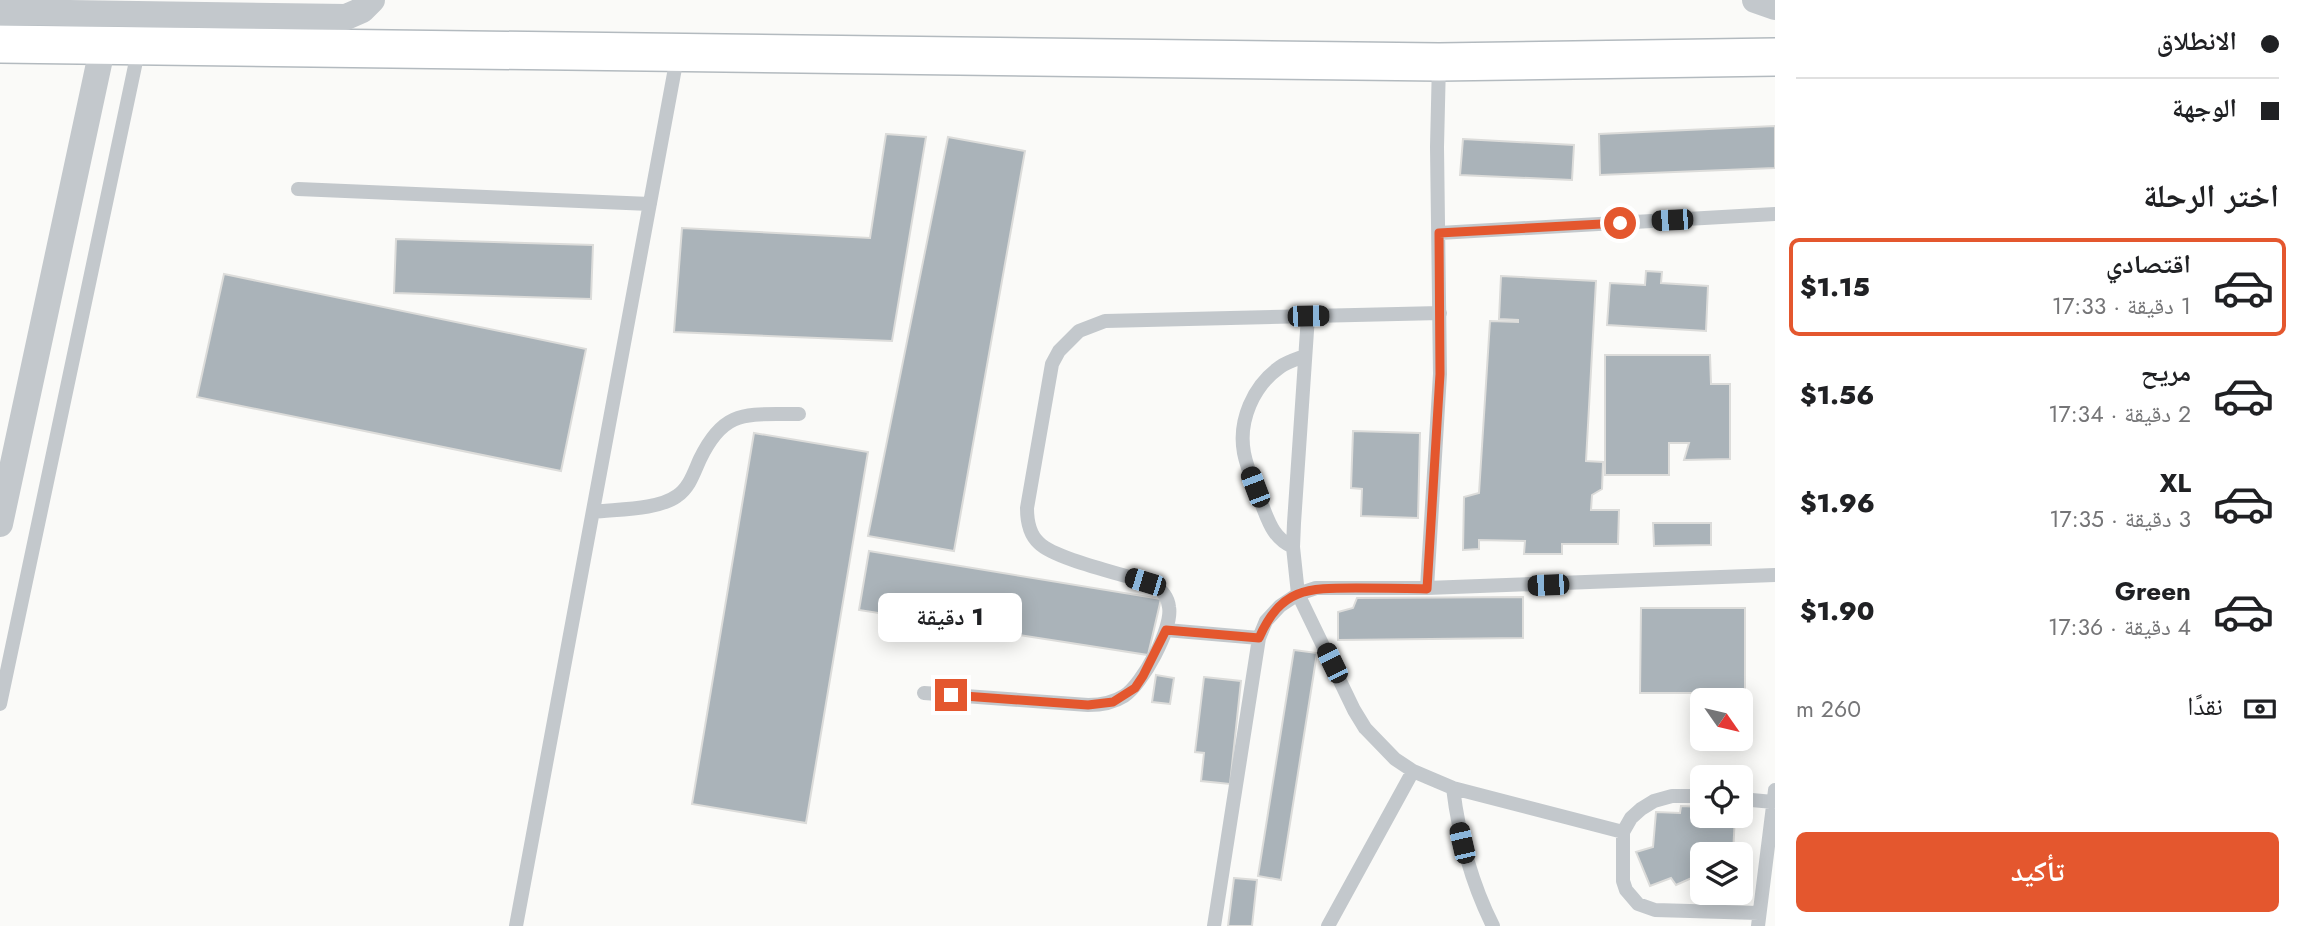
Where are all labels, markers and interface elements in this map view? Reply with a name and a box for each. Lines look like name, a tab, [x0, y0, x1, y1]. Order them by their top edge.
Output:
text: الانطلاق	[2157, 22, 2237, 60]
text: الوجهة	[2172, 89, 2237, 127]
text: اختر الرحلة	[2143, 173, 2279, 219]
route start	[1604, 207, 1636, 239]
car	[1651, 208, 1694, 232]
text: اقتصادي	[2106, 245, 2191, 283]
icon: car	[2212, 256, 2275, 319]
text: $1.15	[1800, 268, 1870, 306]
text: 1 دقيقة · 17:33	[2052, 289, 2191, 323]
car	[1287, 305, 1330, 327]
text: مريح	[2141, 353, 2191, 391]
icon: car	[2212, 364, 2275, 427]
text: $1.56	[1800, 376, 1874, 414]
text: 2 دقيقة · 17:34	[2048, 397, 2191, 431]
car	[1238, 464, 1273, 510]
text: XL	[2159, 464, 2191, 502]
icon: car	[2212, 472, 2275, 535]
text: $1.96	[1800, 484, 1875, 522]
text: 3 دقيقة · 17:35	[2049, 502, 2191, 536]
car	[1122, 566, 1169, 598]
text: Green	[2115, 572, 2191, 610]
car	[1527, 574, 1570, 596]
icon: car	[2212, 580, 2275, 643]
text: $1.90	[1800, 592, 1875, 630]
callout: 1 دقيقة	[879, 594, 1023, 642]
text: 1 دقيقة	[916, 600, 984, 634]
text: 4 دقيقة · 17:36	[2048, 610, 2191, 644]
car	[1314, 640, 1351, 686]
route end	[935, 679, 967, 711]
text: نقدًا	[2187, 687, 2223, 725]
north arrow	[1690, 688, 1754, 751]
map controls	[1690, 688, 1753, 905]
icon: cash	[2241, 690, 2279, 728]
text: 260 m	[1796, 692, 1861, 726]
button: locate	[1690, 765, 1753, 828]
car	[1448, 820, 1477, 866]
button: تأكيد	[1796, 832, 2279, 912]
button: layers	[1690, 842, 1753, 905]

